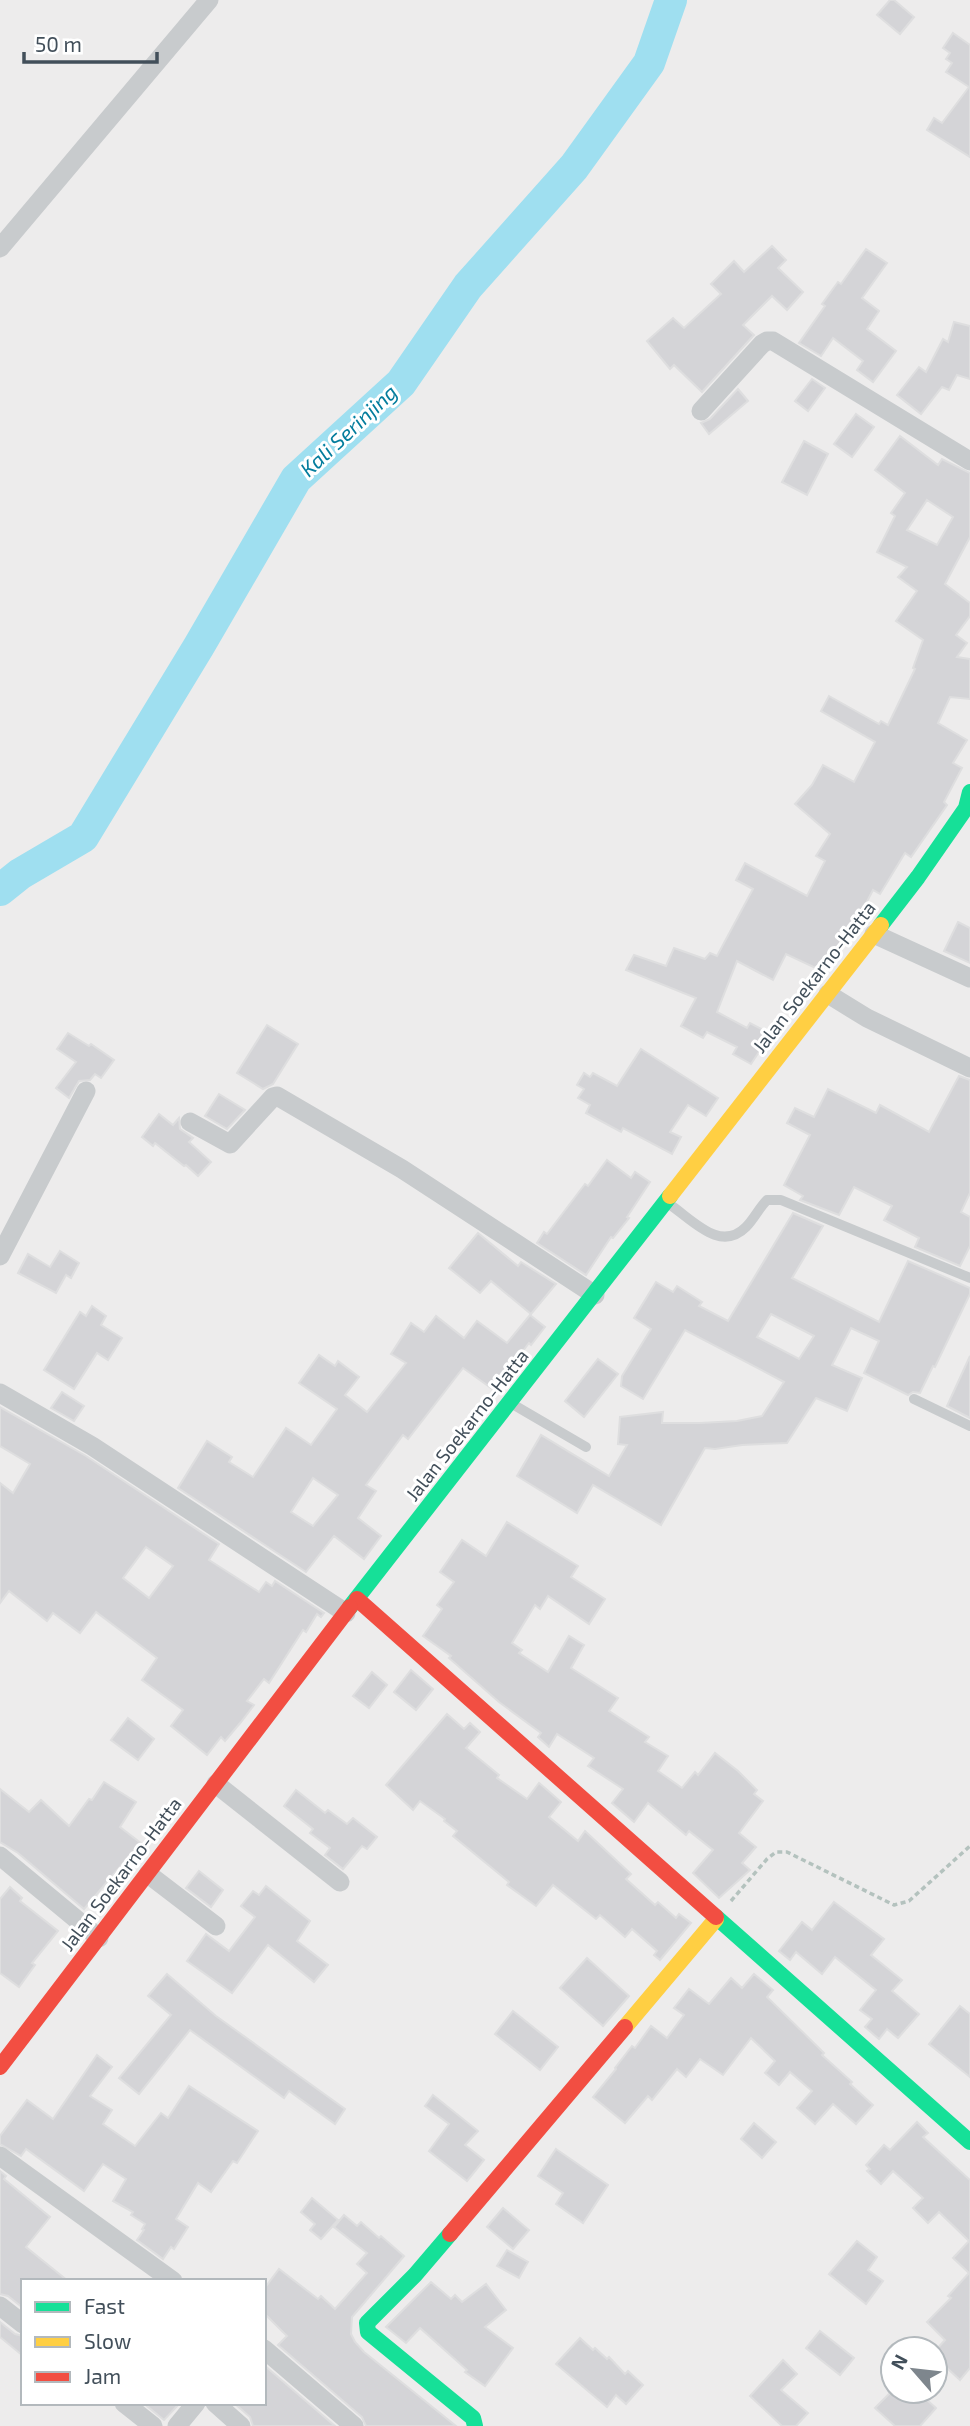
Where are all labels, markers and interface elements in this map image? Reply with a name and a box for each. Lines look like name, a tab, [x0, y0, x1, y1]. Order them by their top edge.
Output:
scale bar	[24, 21, 158, 65]
text: 50 m	[35, 31, 82, 56]
water label: Kali Serinjing	[294, 379, 402, 482]
street label: Jalan Soekarno-Hatta	[747, 896, 880, 1057]
street label: Jalan Soekarno-Hatta	[400, 1344, 533, 1505]
street label: Jalan Soekarno-Hatta	[55, 1792, 186, 1955]
legend	[21, 2279, 266, 2405]
text: Fast	[84, 2293, 125, 2318]
text: Slow	[84, 2328, 131, 2353]
north arrow	[879, 2335, 949, 2405]
text: N	[885, 2350, 912, 2373]
text: Jam	[84, 2363, 121, 2388]

